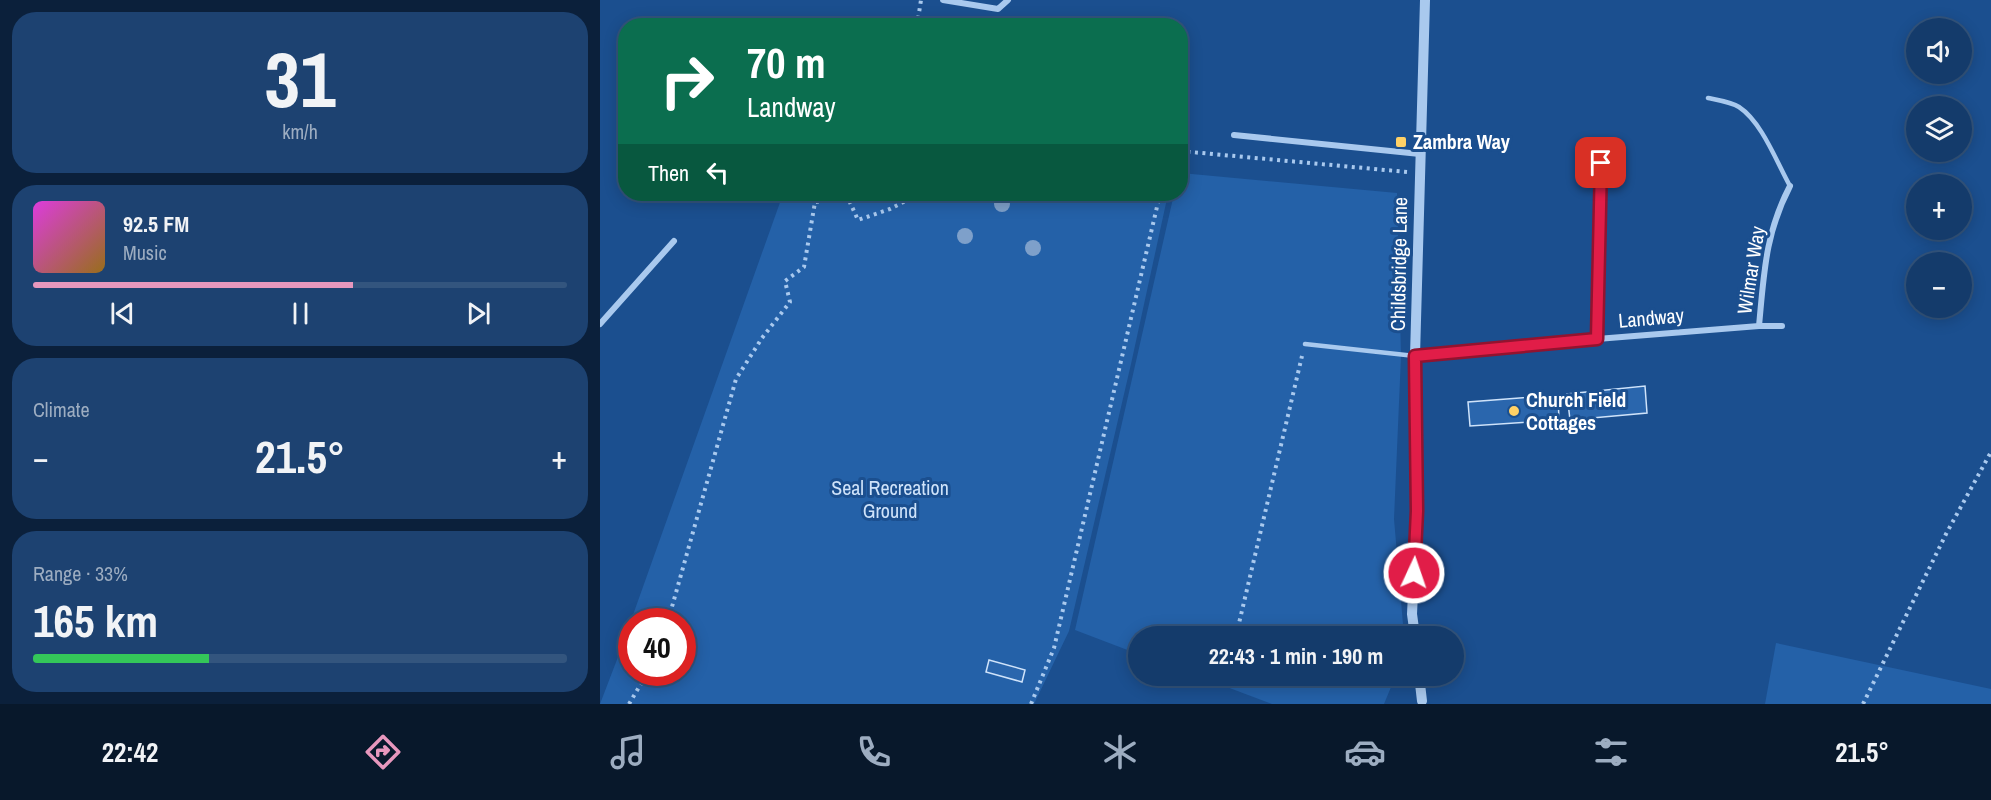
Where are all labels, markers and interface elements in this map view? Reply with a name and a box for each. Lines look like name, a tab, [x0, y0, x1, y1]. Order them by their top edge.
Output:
map controls	[1906, 18, 1972, 318]
button: sound	[1906, 18, 1972, 84]
text: 31	[264, 26, 336, 131]
text: 70 m	[747, 35, 826, 91]
icon: right	[648, 42, 726, 120]
text: Landway	[747, 89, 836, 125]
button: layers	[1906, 96, 1972, 162]
text: km/h	[282, 118, 318, 145]
place label: Zambra Way	[1413, 128, 1511, 155]
marker: Zambra Way	[1394, 135, 1408, 149]
pin	[1575, 137, 1626, 188]
icon: arrive	[1584, 146, 1617, 179]
icon: left	[701, 156, 734, 189]
text: Then	[648, 158, 689, 188]
button: +	[1906, 174, 1972, 240]
street label: Childsbridge Lane	[1384, 197, 1413, 331]
text: 92.5 FM	[123, 209, 189, 239]
street label: Wilmar Way	[1730, 223, 1771, 316]
text: Music	[123, 239, 167, 266]
button: −	[1906, 252, 1972, 318]
icon: previous	[106, 297, 139, 330]
icon: pause	[284, 297, 317, 330]
icon: next	[462, 297, 495, 330]
street label: Landway	[1617, 301, 1686, 334]
place label: Church Field Cottages	[1526, 386, 1626, 436]
text: Climate	[33, 396, 90, 423]
marker: Church Field Cottages	[1507, 404, 1521, 418]
text: 21.5°	[255, 426, 345, 487]
text: −	[33, 435, 49, 479]
text: +	[551, 435, 567, 479]
park label: Seal Recreation Ground	[831, 474, 949, 524]
position arrow	[1382, 541, 1446, 605]
text: Range · 33%	[33, 560, 128, 587]
text: 165 km	[33, 590, 158, 651]
speed limit sign: 40	[618, 608, 696, 686]
text: 22:43 · 1 min · 190 m	[1209, 641, 1383, 671]
icon: directions	[362, 731, 404, 773]
icon: music	[607, 731, 649, 773]
icon: phone	[853, 731, 895, 773]
icon: climate	[1099, 731, 1141, 773]
icon: car	[1344, 731, 1386, 773]
icon: filters	[1590, 731, 1632, 773]
text: 22:42	[102, 734, 158, 770]
text: 21.5°	[1835, 734, 1889, 770]

